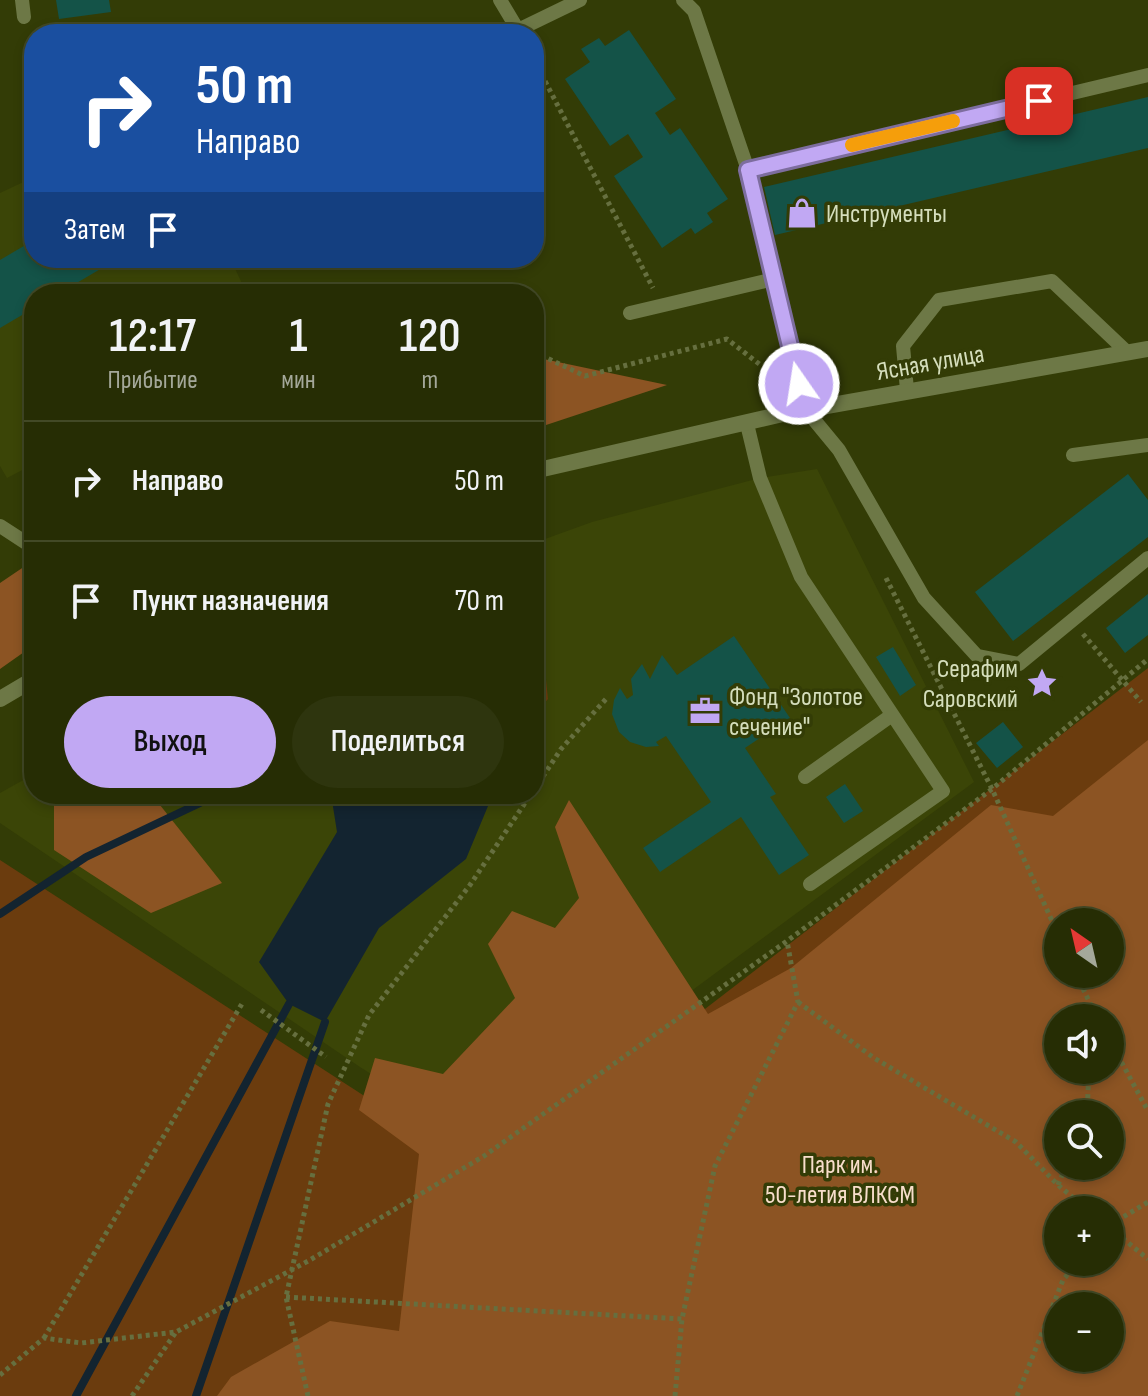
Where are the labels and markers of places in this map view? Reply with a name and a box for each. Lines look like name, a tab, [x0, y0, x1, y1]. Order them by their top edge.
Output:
pin	[1005, 67, 1073, 135]
shop icon: Инструменты	[785, 196, 819, 230]
place label: Инструменты	[826, 199, 947, 230]
place label: Серафим Саровский	[923, 654, 1018, 715]
place icon: Серафим Саровский	[1025, 666, 1059, 700]
place label: Фонд "Золотое сечение"	[729, 682, 863, 743]
office icon: Фонд "Золотое сечение"	[688, 694, 722, 728]

